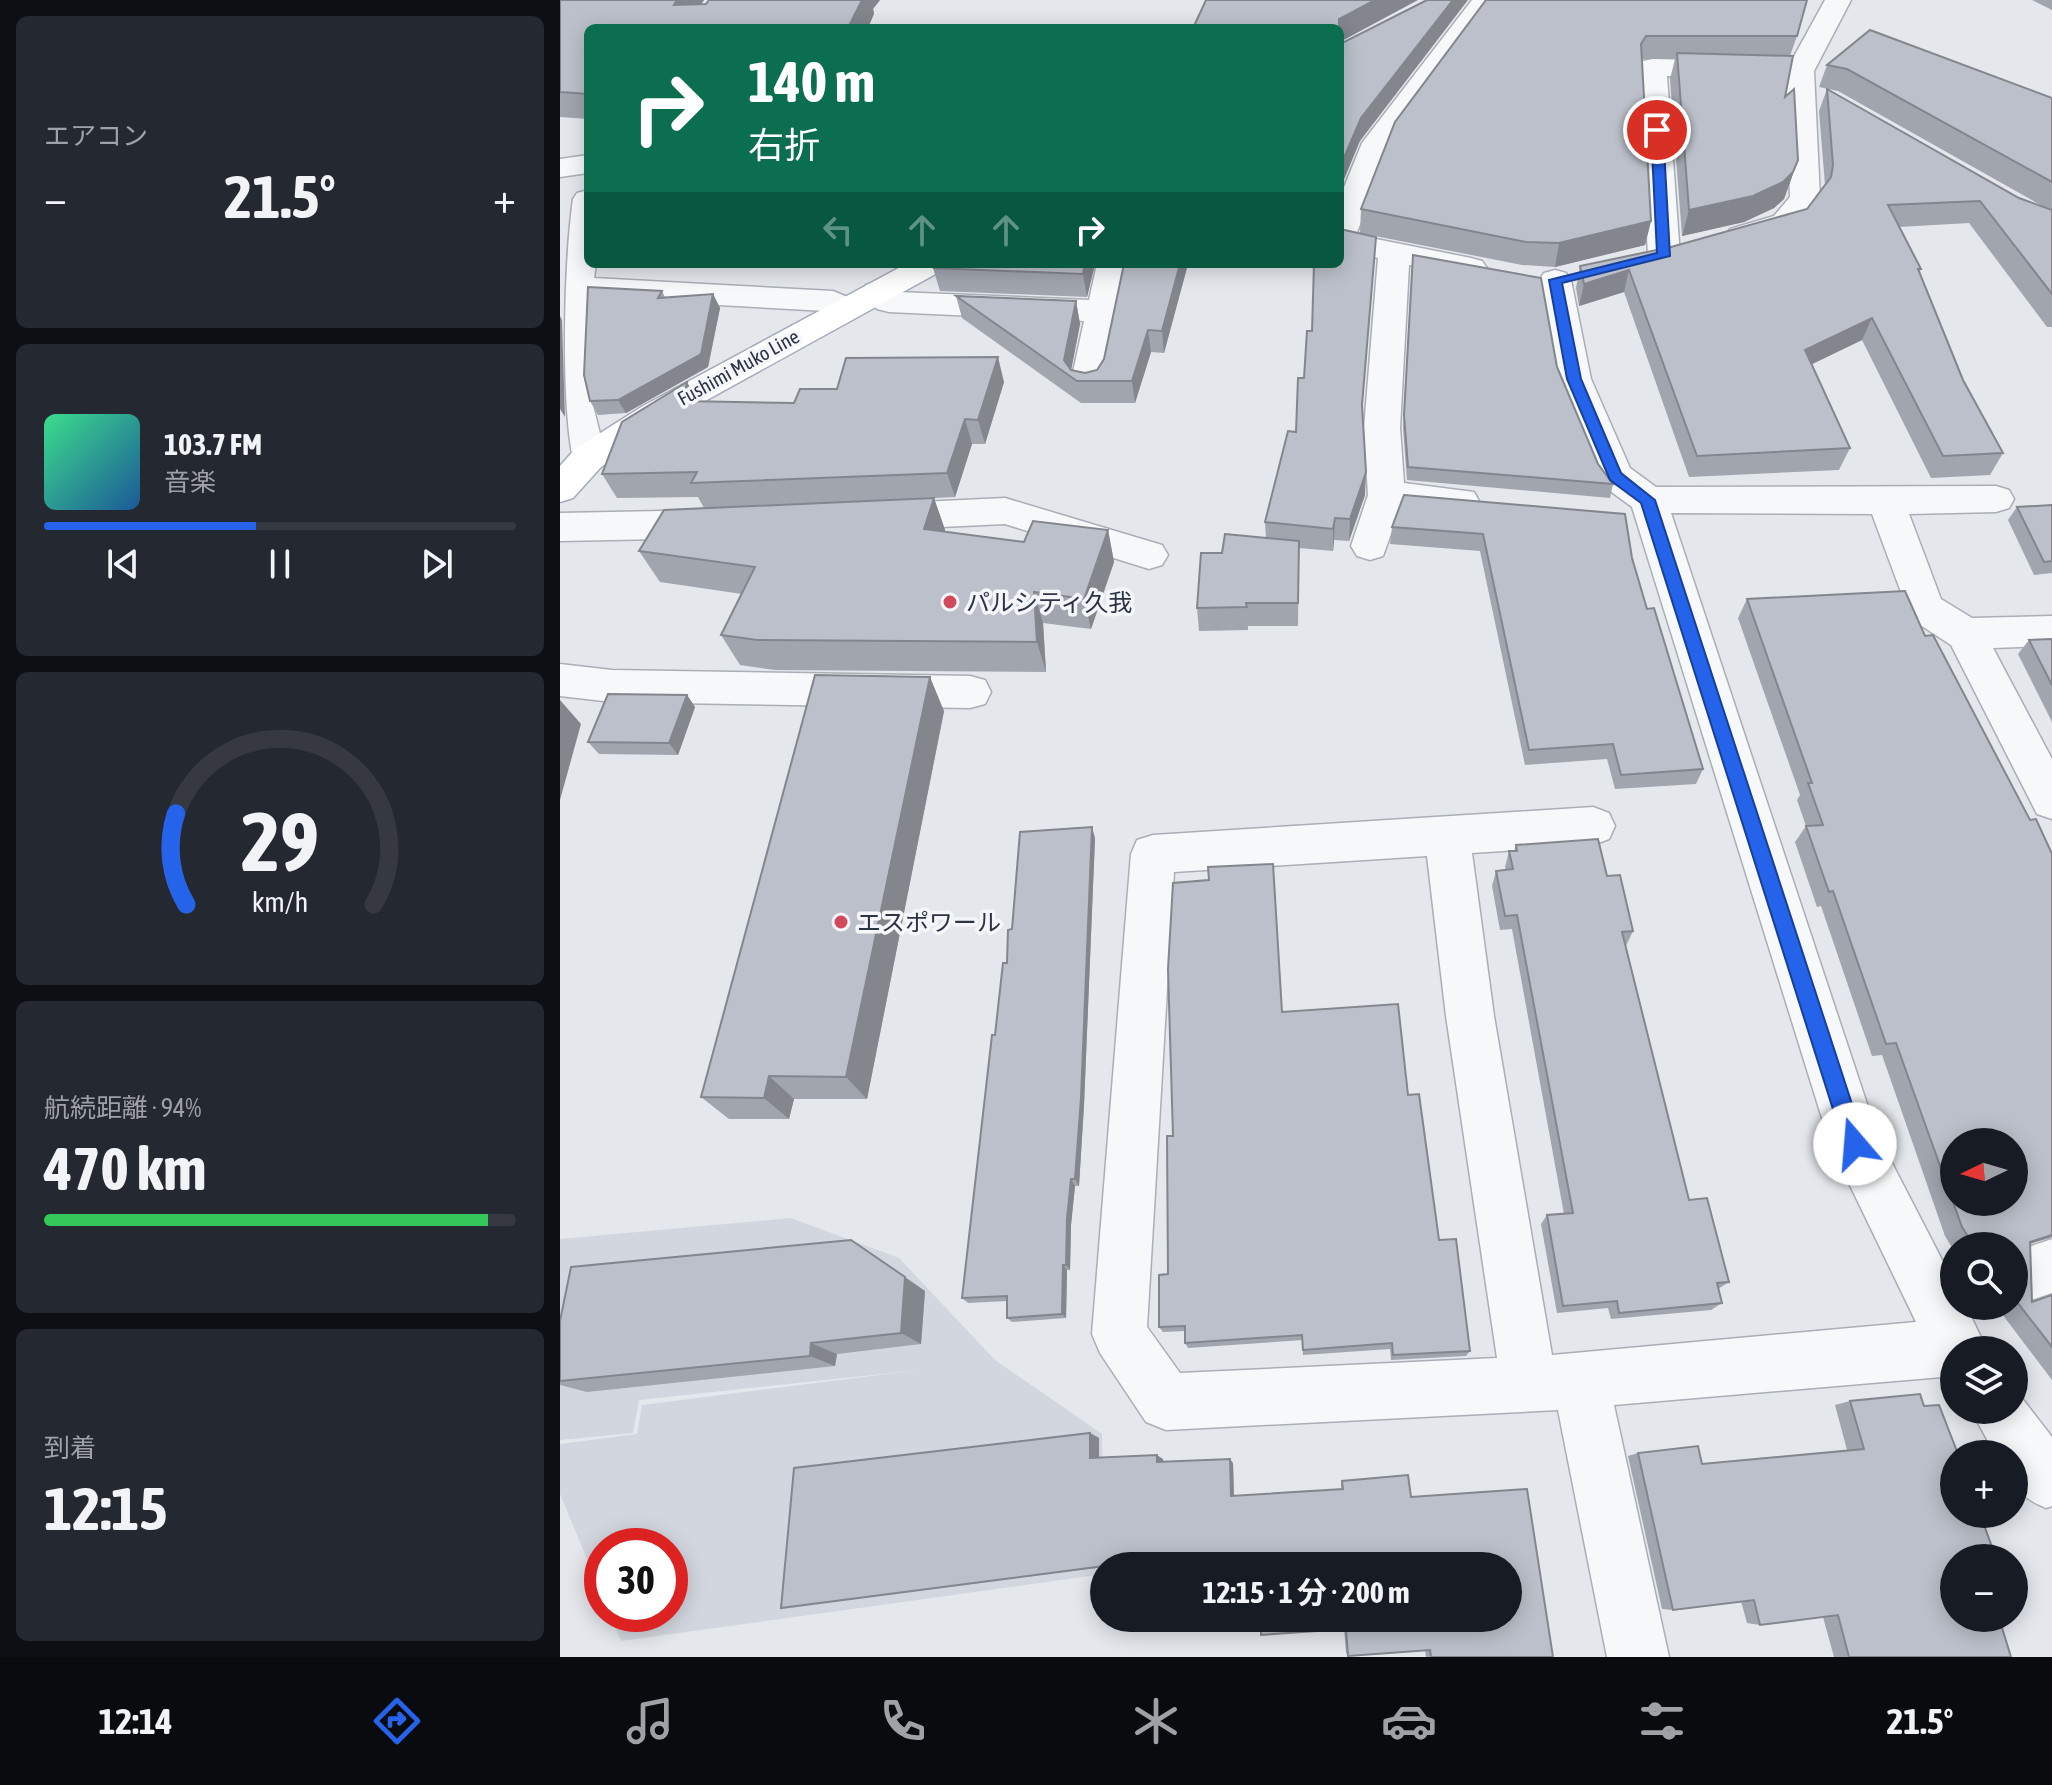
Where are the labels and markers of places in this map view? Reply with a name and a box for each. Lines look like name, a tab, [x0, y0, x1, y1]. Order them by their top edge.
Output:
pin	[1623, 96, 1691, 164]
place label: パルシティ久我	[966, 589, 1133, 616]
marker: パルシティ久我	[941, 593, 959, 611]
place label: エスポワール	[857, 909, 1001, 936]
marker: エスポワール	[832, 913, 850, 931]

